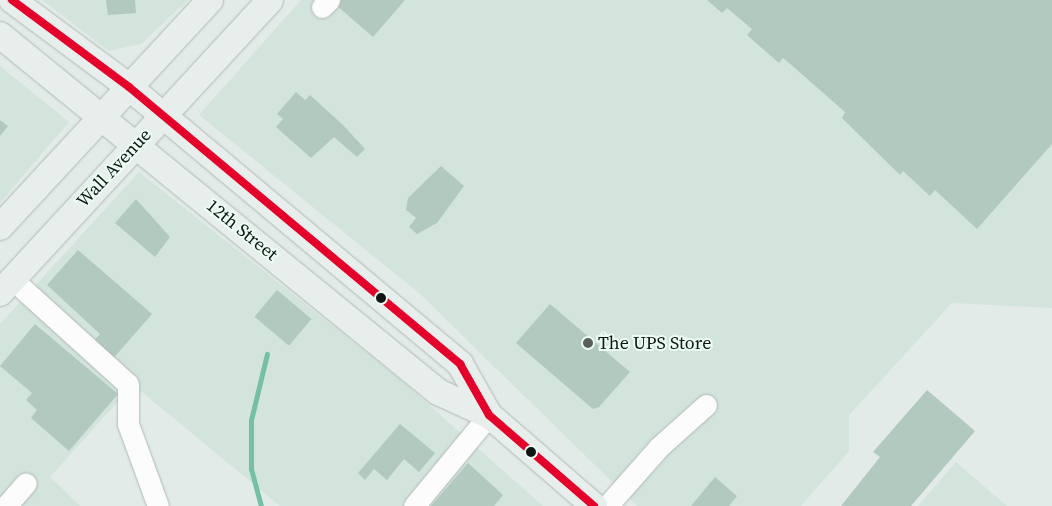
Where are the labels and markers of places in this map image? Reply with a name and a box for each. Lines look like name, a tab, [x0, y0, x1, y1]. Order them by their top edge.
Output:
unlabelled marker	[376, 293, 386, 303]
place label: The UPS Store	[598, 332, 711, 354]
marker: The UPS Store	[582, 337, 594, 349]
unlabelled marker	[526, 447, 536, 457]

